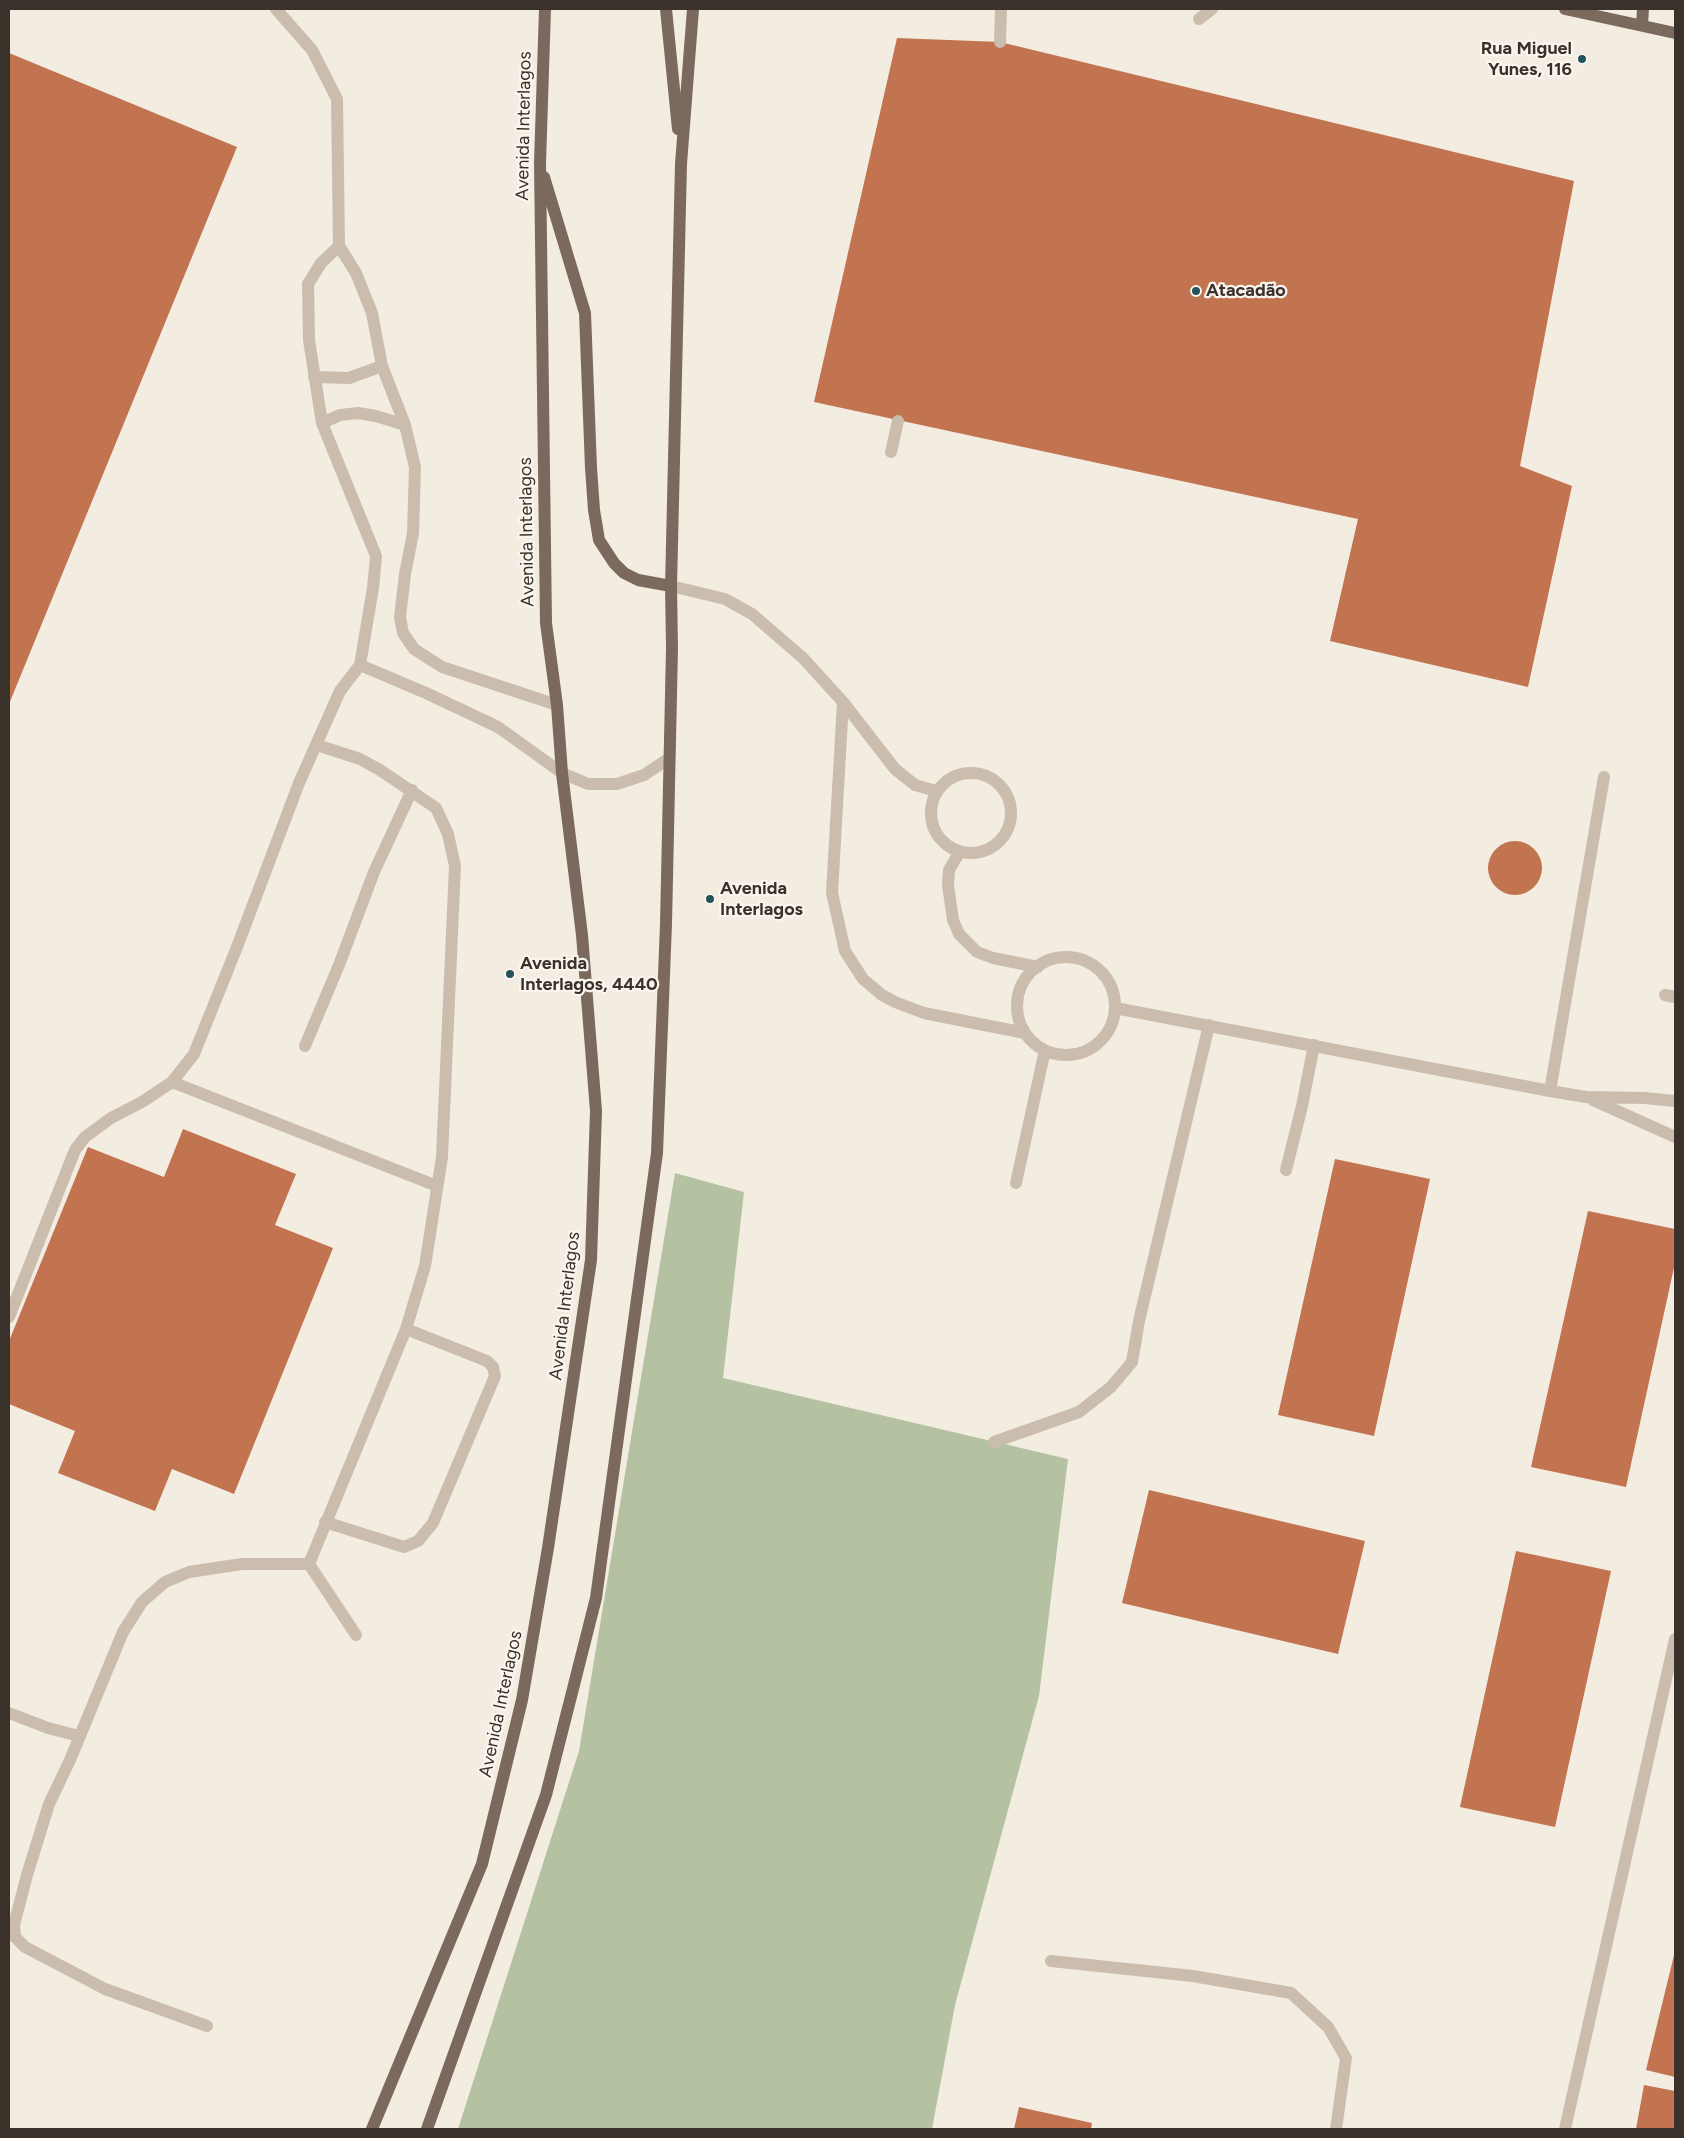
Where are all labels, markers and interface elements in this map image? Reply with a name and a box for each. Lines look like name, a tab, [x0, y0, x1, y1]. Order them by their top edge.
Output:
place label: Rua Miguel Yunes, 116	[1481, 38, 1572, 80]
street label: Avenida Interlagos	[512, 51, 536, 201]
marker: Rua Miguel Yunes, 116	[1576, 53, 1588, 65]
place label: Atacadão	[1206, 280, 1286, 302]
marker: Atacadão	[1190, 285, 1202, 297]
street label: Avenida Interlagos	[515, 457, 539, 607]
place label: Avenida Interlagos	[720, 878, 803, 921]
marker: Avenida Interlagos	[704, 893, 716, 905]
place label: Avenida Interlagos, 4440	[520, 953, 658, 996]
marker: Avenida Interlagos, 4440	[504, 968, 516, 980]
street label: Avenida Interlagos	[545, 1231, 585, 1381]
street label: Avenida Interlagos	[475, 1629, 527, 1779]

